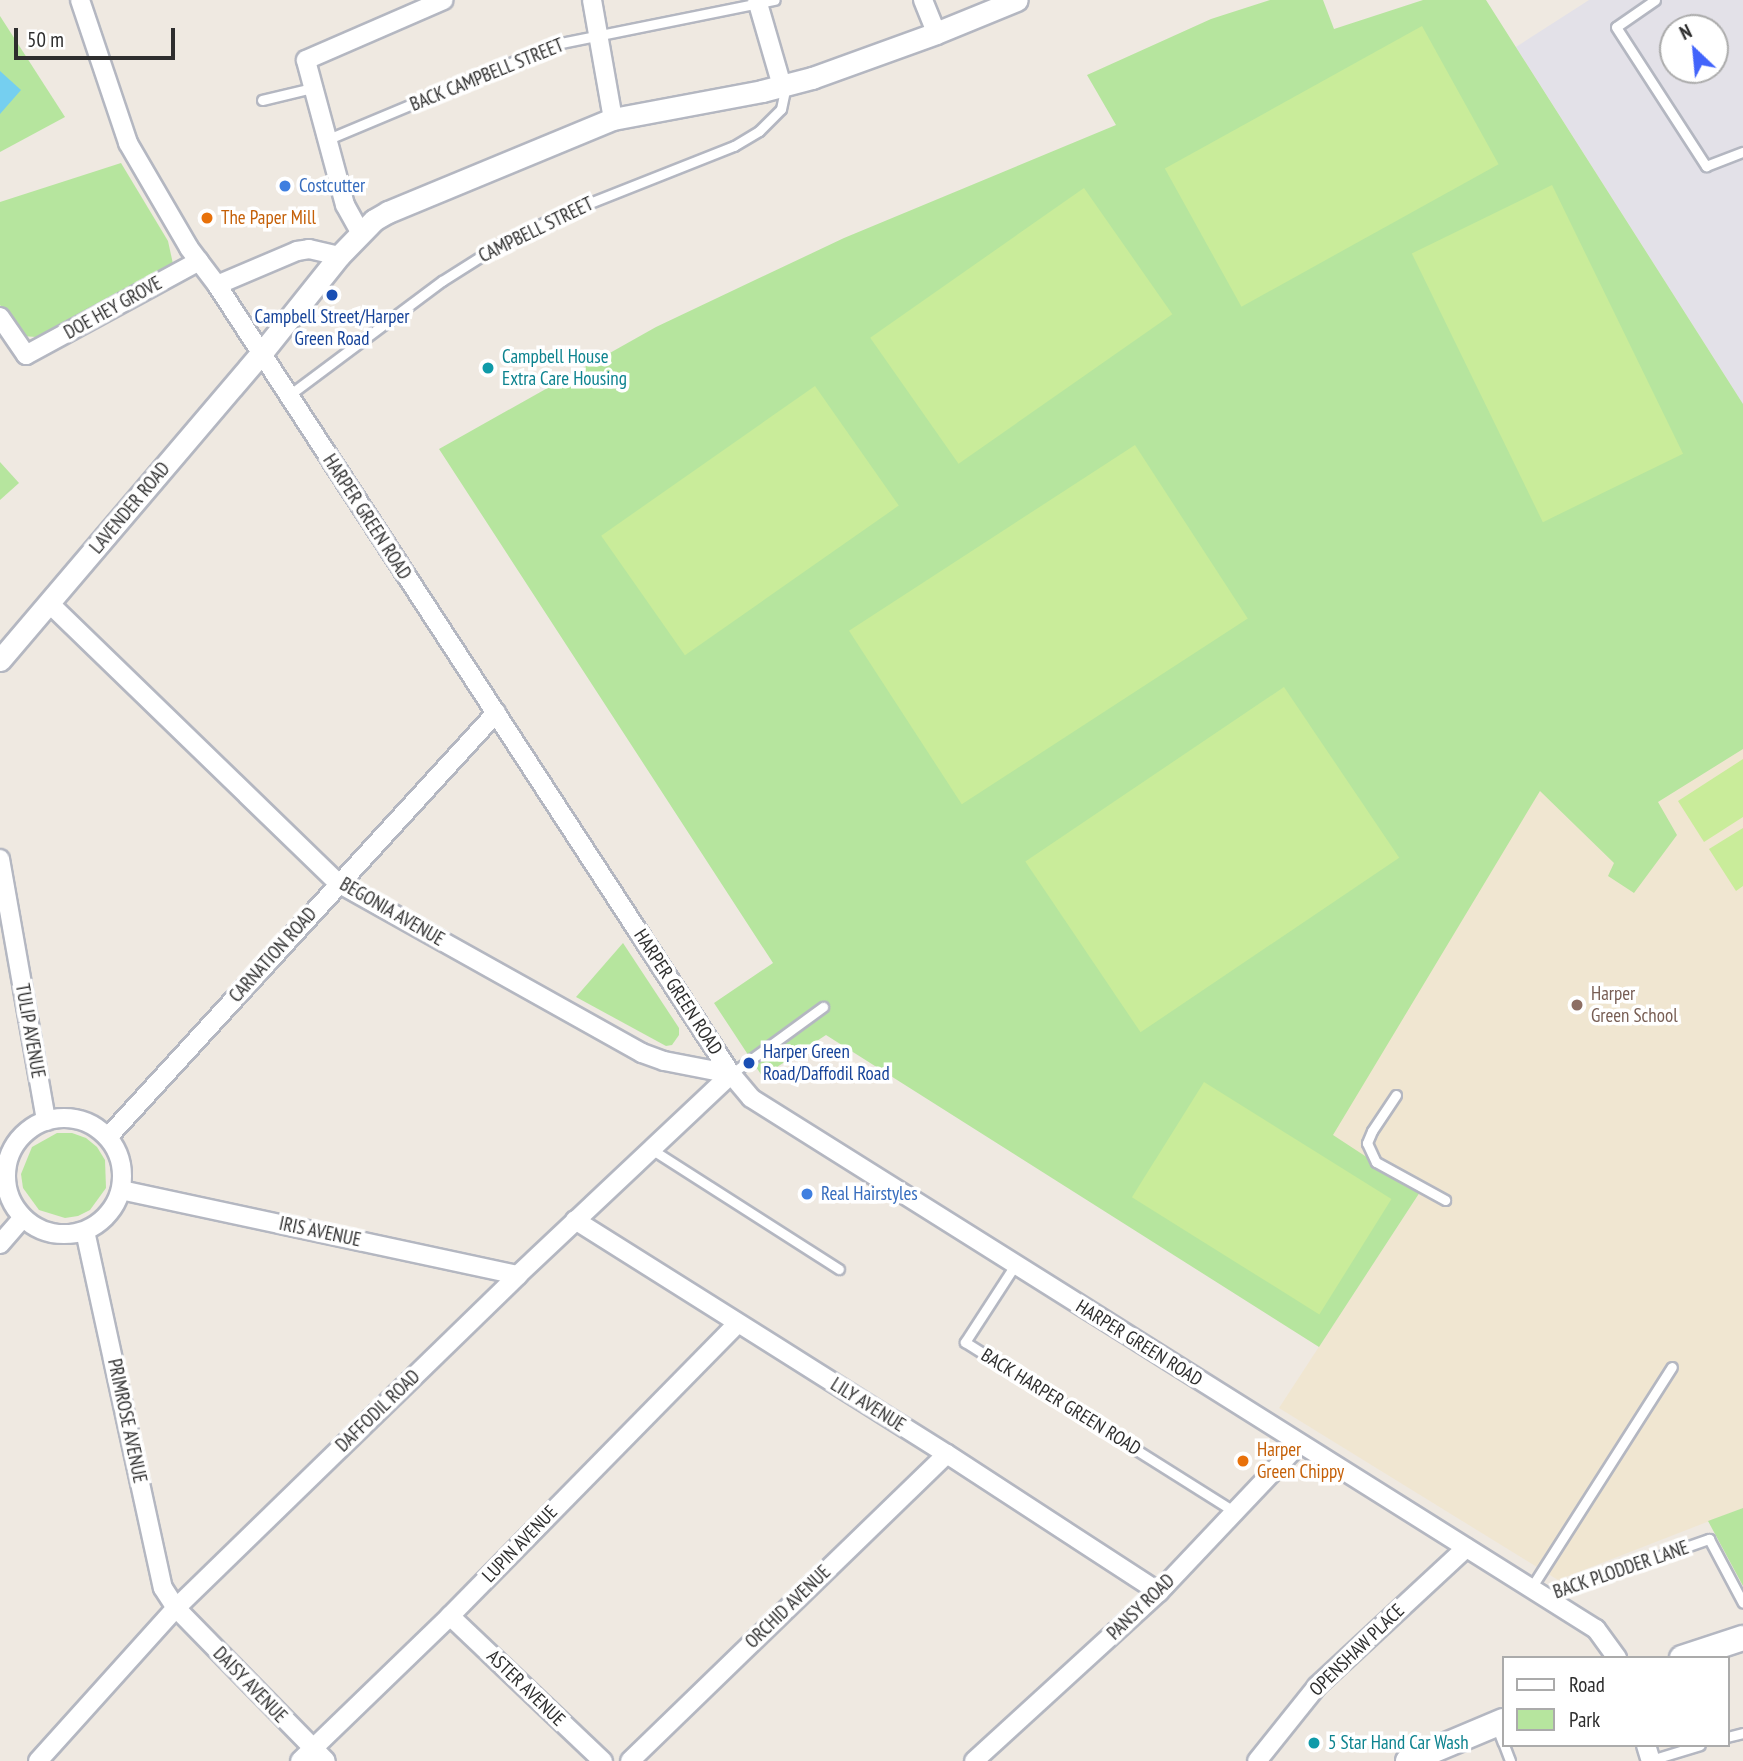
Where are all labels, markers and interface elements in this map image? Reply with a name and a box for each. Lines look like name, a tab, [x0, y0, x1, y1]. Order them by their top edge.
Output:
scale bar	[18, 14, 178, 58]
north arrow	[1659, 14, 1729, 84]
text: N	[1676, 19, 1696, 45]
text: 50 m	[27, 26, 64, 53]
street label: BACK CAMPBELL STREET	[406, 34, 568, 116]
place label: Costcutter	[299, 175, 365, 197]
marker: Costcutter	[277, 178, 293, 194]
street label: CAMPBELL STREET	[475, 192, 597, 268]
place label: The Paper Mill	[221, 207, 316, 229]
marker: The Paper Mill	[199, 210, 215, 226]
street label: DOE HEY GROVE	[60, 272, 166, 344]
marker: Campbell Street/Harper Green Road	[324, 287, 340, 303]
place label: Campbell Street/Harper Green Road	[255, 306, 409, 350]
place label: Campbell House Extra Care Housing	[502, 346, 627, 390]
marker: Campbell House Extra Care Housing	[480, 360, 496, 376]
street label: HARPER GREEN ROAD	[318, 450, 416, 584]
street label: LAVENDER ROAD	[85, 458, 175, 558]
street label: BEGONIA AVENUE	[335, 873, 449, 951]
street label: CARNATION ROAD	[224, 903, 322, 1007]
street label: HARPER GREEN ROAD	[629, 925, 727, 1059]
street label: TULIP AVENUE	[10, 981, 50, 1081]
place label: Harper Green School	[1591, 983, 1678, 1027]
marker: Harper Green School	[1569, 997, 1585, 1013]
place label: Harper Green Road/Daffodil Road	[763, 1041, 890, 1085]
marker: Harper Green Road/Daffodil Road	[741, 1055, 757, 1071]
place label: Real Hairstyles	[821, 1183, 918, 1205]
marker: Real Hairstyles	[799, 1186, 815, 1202]
street label: IRIS AVENUE	[277, 1212, 363, 1252]
street label: HARPER GREEN ROAD	[1072, 1295, 1206, 1391]
street label: BACK HARPER GREEN ROAD	[977, 1343, 1145, 1461]
street label: PRIMROSE AVENUE	[103, 1357, 151, 1485]
street label: DAFFODIL ROAD	[331, 1365, 425, 1457]
street label: LILY AVENUE	[826, 1373, 910, 1437]
place label: Harper Green Chippy	[1257, 1439, 1344, 1483]
marker: Harper Green Chippy	[1235, 1453, 1251, 1469]
street label: LUPIN AVENUE	[478, 1501, 562, 1587]
street label: BACK PLODDER LANE	[1550, 1536, 1692, 1604]
street label: ORCHID AVENUE	[741, 1561, 835, 1653]
street label: PANSY ROAD	[1102, 1569, 1180, 1645]
street label: OPENSHAW PLACE	[1305, 1599, 1409, 1701]
street label: DAISY AVENUE	[208, 1642, 292, 1728]
street label: ASTER AVENUE	[482, 1645, 570, 1731]
legend	[1502, 1656, 1729, 1747]
text: Road	[1569, 1671, 1605, 1698]
text: Park	[1569, 1706, 1600, 1733]
place label: 5 Star Hand Car Wash	[1328, 1732, 1469, 1754]
marker: 5 Star Hand Car Wash	[1306, 1735, 1322, 1751]

